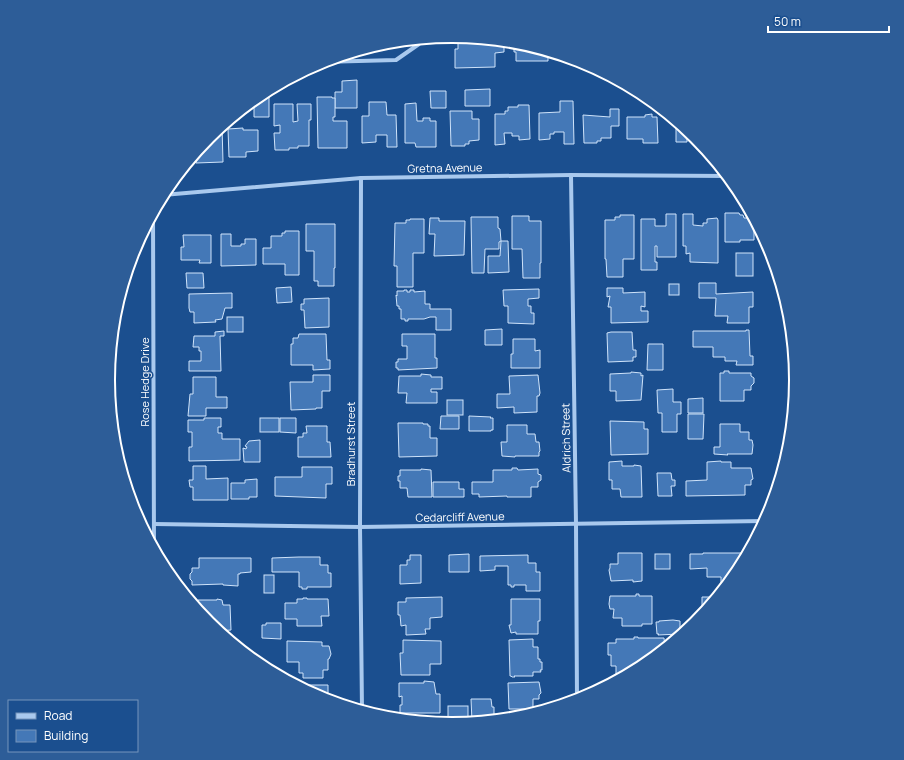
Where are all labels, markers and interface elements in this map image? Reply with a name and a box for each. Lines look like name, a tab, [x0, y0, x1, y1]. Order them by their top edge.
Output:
scale bar	[768, 8, 889, 34]
text: 50 m	[774, 13, 801, 30]
street label: Gretna Avenue	[407, 159, 483, 176]
street label: Rose Hedge Drive	[137, 337, 152, 427]
street label: Bradhurst Street	[343, 402, 358, 486]
street label: Aldrich Street	[557, 403, 574, 473]
street label: Cedarcliff Avenue	[415, 508, 505, 525]
legend	[8, 700, 138, 752]
text: Road	[44, 707, 72, 724]
text: Building	[44, 727, 88, 744]

